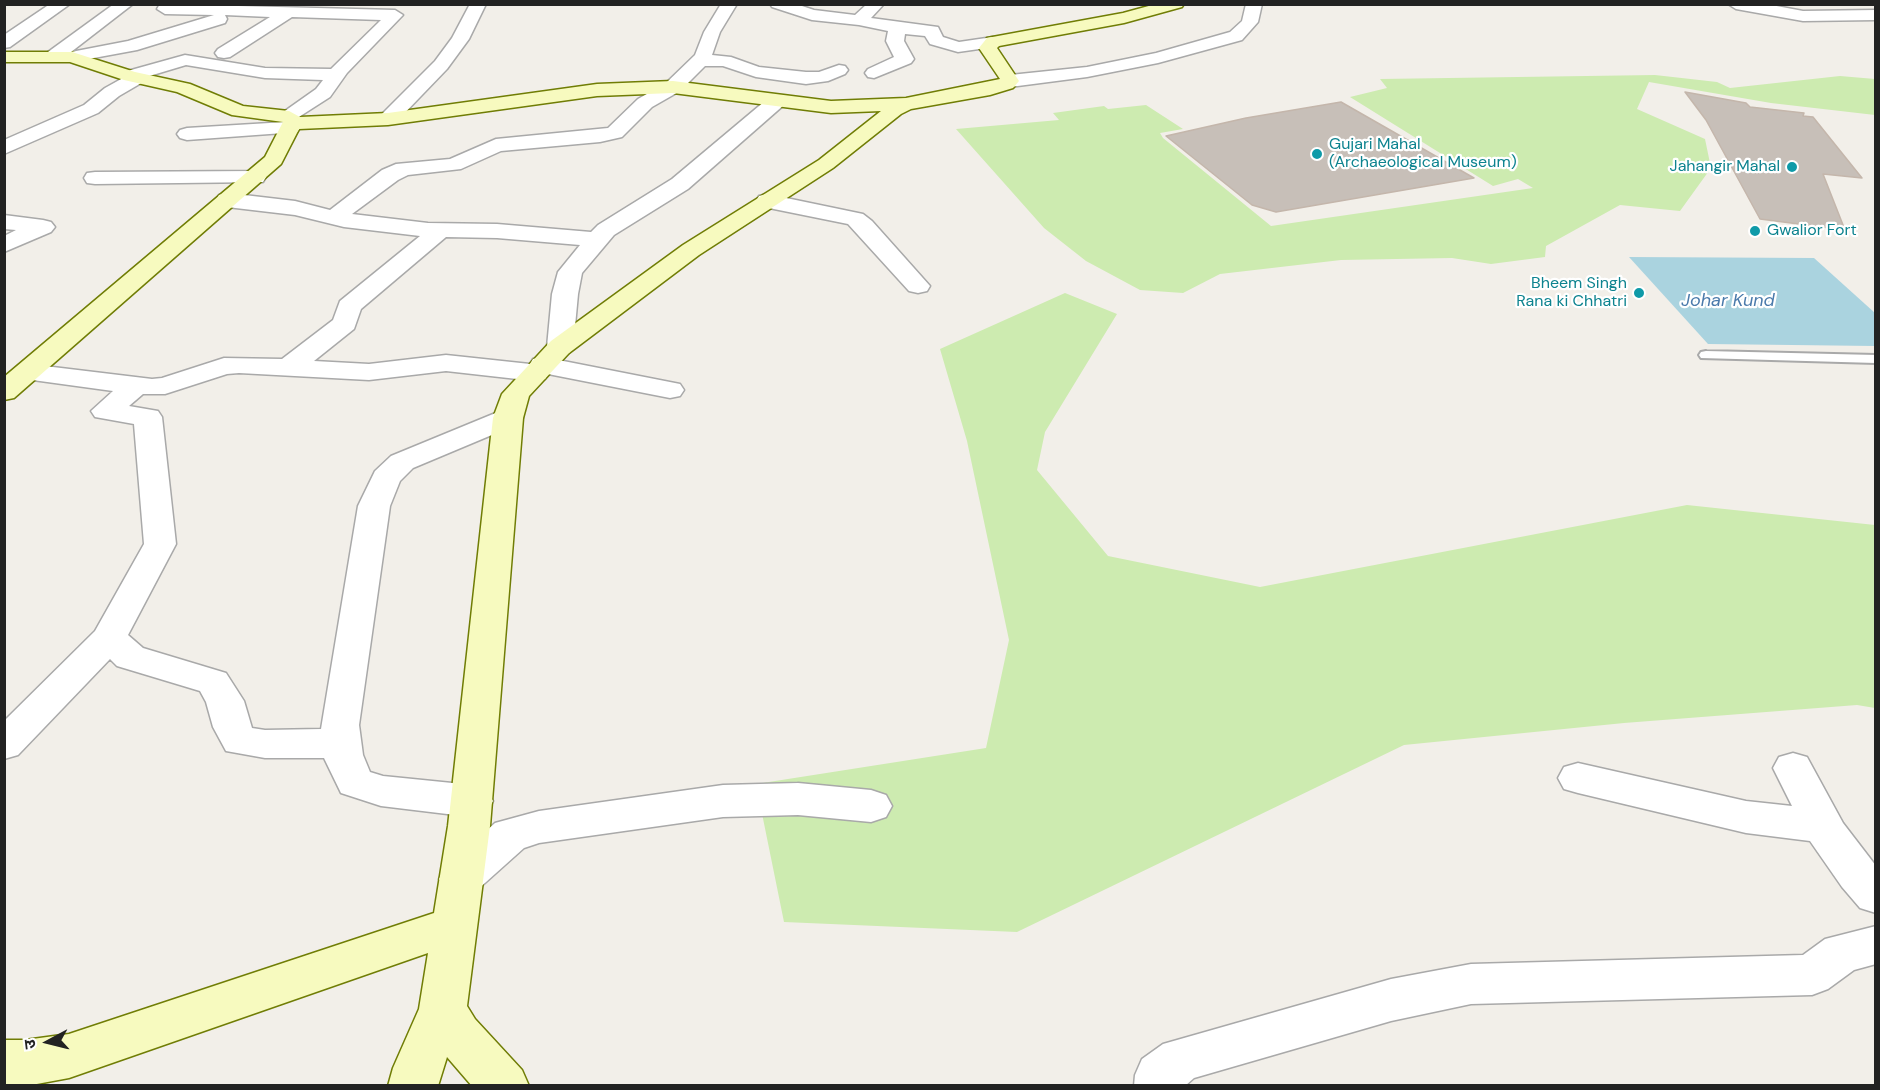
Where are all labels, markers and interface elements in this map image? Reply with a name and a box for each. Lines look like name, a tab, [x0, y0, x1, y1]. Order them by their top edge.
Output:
place label: Gujari Mahal (Archaeological Museum)	[1329, 135, 1517, 173]
marker: Gujari Mahal (Archaeological Museum)	[1310, 147, 1324, 161]
place label: Jahangir Mahal	[1670, 157, 1780, 177]
marker: Jahangir Mahal	[1785, 160, 1799, 174]
place label: Gwalior Fort	[1767, 221, 1857, 241]
marker: Gwalior Fort	[1748, 224, 1762, 238]
place label: Bheem Singh Rana ki Chhatri	[1516, 274, 1627, 312]
marker: Bheem Singh Rana ki Chhatri	[1632, 286, 1646, 300]
water label: Johar Kund	[1681, 290, 1775, 312]
north arrow	[18, 1012, 78, 1072]
text: उ	[19, 1038, 41, 1050]

